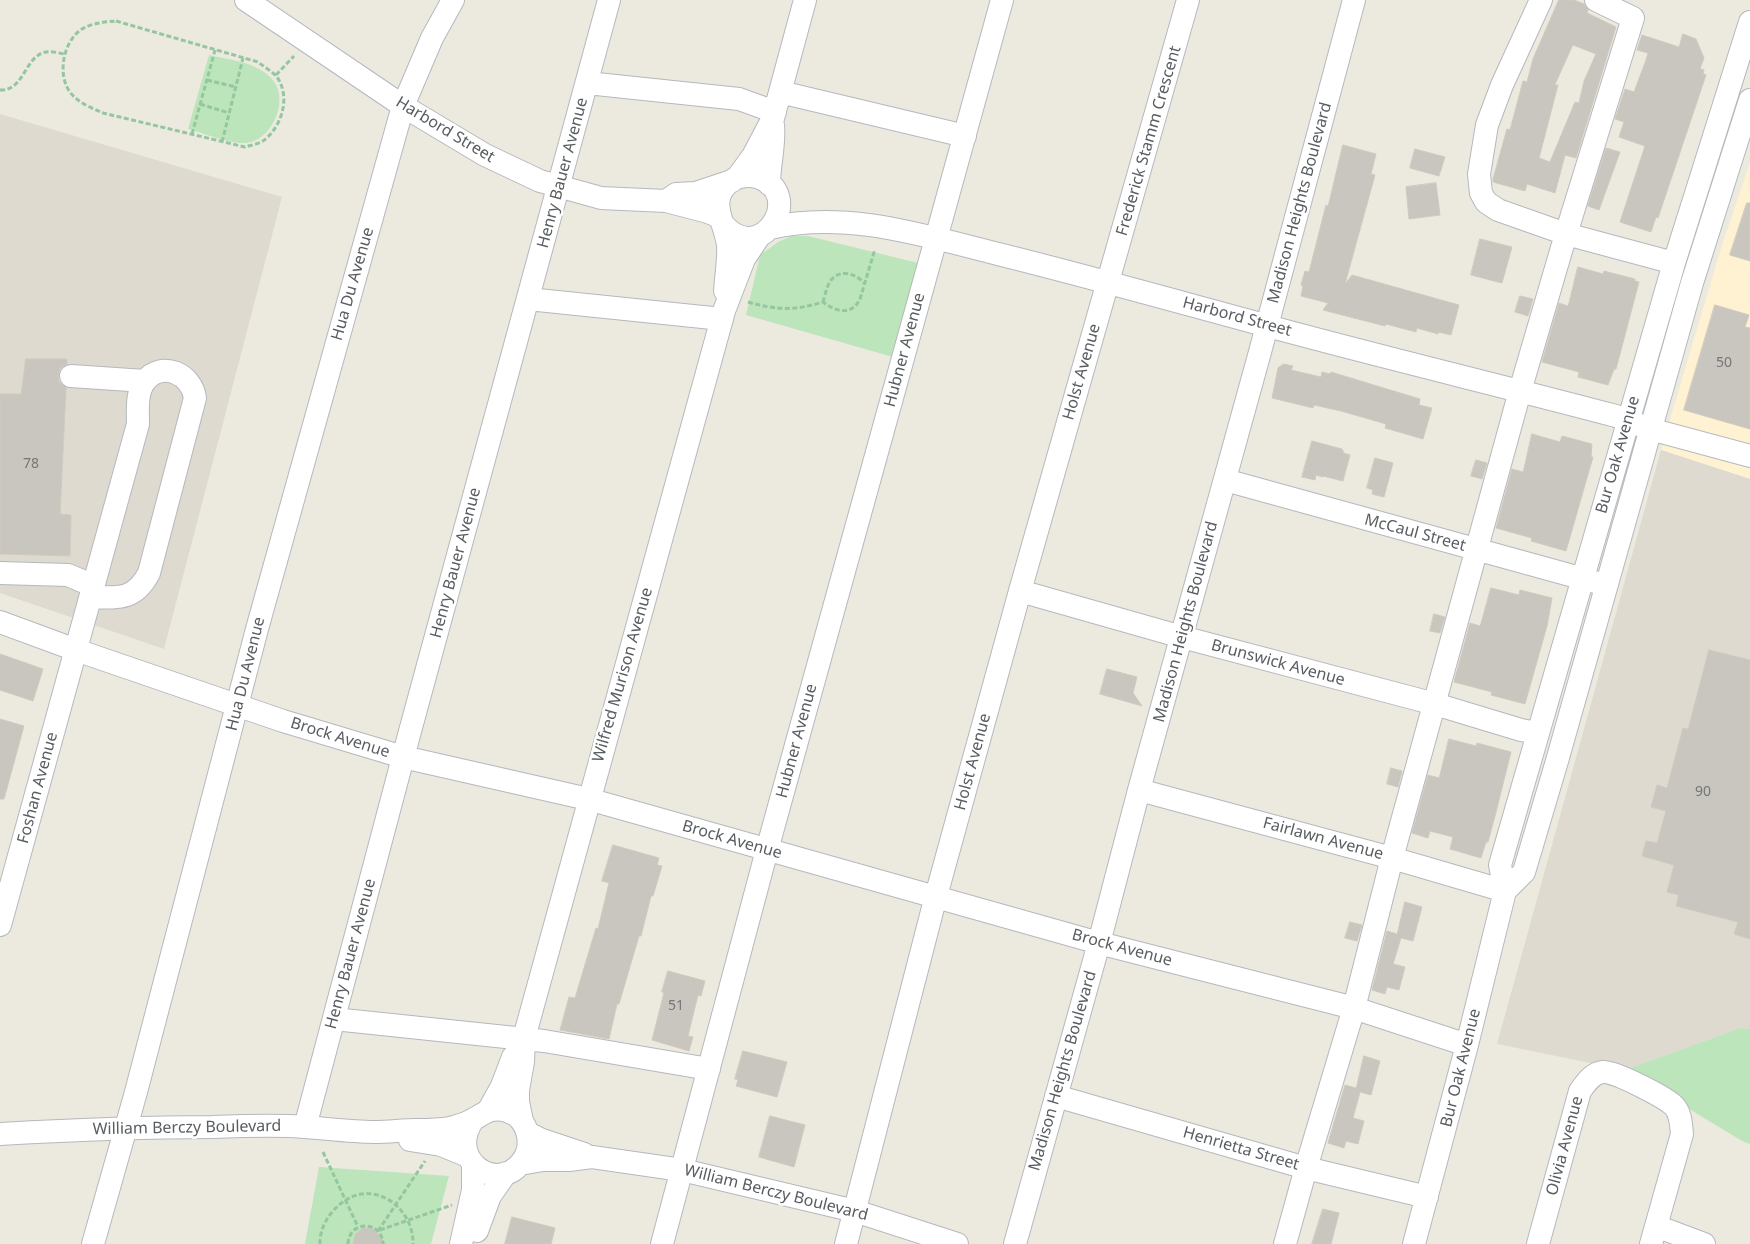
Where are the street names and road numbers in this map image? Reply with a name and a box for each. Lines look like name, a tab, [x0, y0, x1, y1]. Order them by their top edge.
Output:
street label: Frederick Stamm Crescent	[1113, 44, 1185, 238]
street label: Harbord Street	[392, 93, 498, 167]
street label: Henry Bauer Avenue	[534, 96, 592, 250]
street label: Madison Heights Boulevard	[1264, 100, 1336, 306]
street label: Hua Du Avenue	[328, 225, 378, 343]
street label: Hubner Avenue	[881, 291, 929, 409]
street label: Harbord Street	[1180, 293, 1294, 341]
street label: Holst Avenue	[1059, 322, 1105, 422]
street label: Bur Oak Avenue	[1592, 394, 1644, 516]
street label: Henry Bauer Avenue	[427, 486, 485, 640]
street label: McCaul Street	[1362, 510, 1468, 556]
street label: Madison Heights Boulevard	[1150, 519, 1222, 725]
street label: Wilfred Murison Avenue	[589, 586, 657, 764]
street label: Hua Du Avenue	[223, 615, 269, 733]
street label: Brunswick Avenue	[1209, 636, 1347, 690]
street label: Hubner Avenue	[773, 682, 821, 800]
street label: Holst Avenue	[951, 711, 995, 813]
street label: Brock Avenue	[288, 714, 392, 762]
street label: Foshan Avenue	[14, 730, 62, 846]
street label: Fairlawn Avenue	[1261, 814, 1385, 864]
street label: Brock Avenue	[680, 817, 784, 863]
street label: Henry Bauer Avenue	[322, 877, 380, 1031]
street label: Brock Avenue	[1070, 925, 1174, 971]
street label: Madison Heights Boulevard	[1025, 969, 1101, 1173]
street label: Bur Oak Avenue	[1437, 1007, 1485, 1129]
street label: Olivia Avenue	[1542, 1094, 1588, 1198]
street label: William Berczy Boulevard	[92, 1117, 282, 1139]
street label: Henrietta Street	[1181, 1123, 1301, 1175]
street label: William Berczy Boulevard	[682, 1161, 870, 1225]

